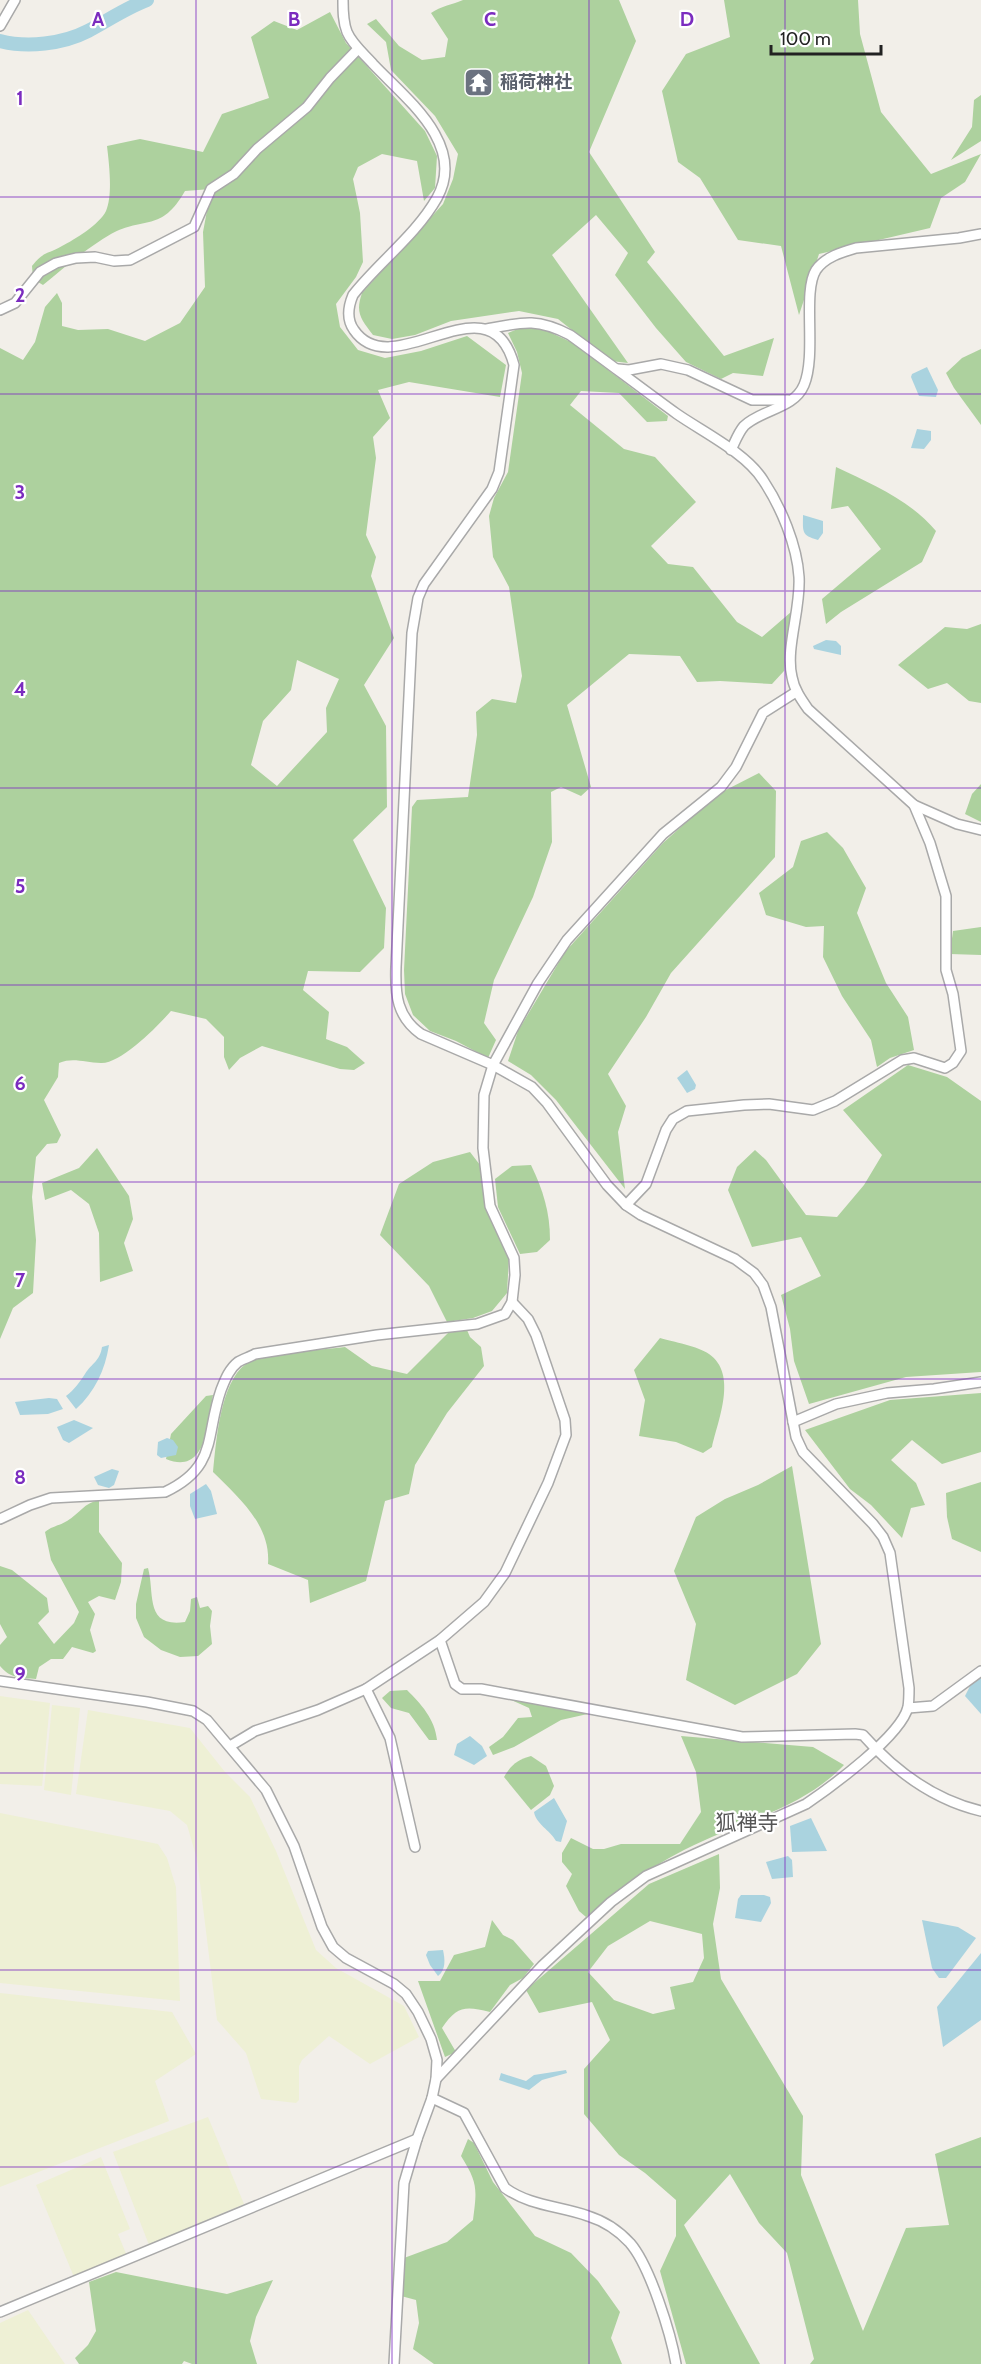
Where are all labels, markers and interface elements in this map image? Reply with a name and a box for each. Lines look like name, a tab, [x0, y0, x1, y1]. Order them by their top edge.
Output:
text: A	[92, 7, 105, 31]
text: B	[288, 7, 300, 31]
text: C	[484, 7, 496, 31]
text: D	[680, 7, 694, 31]
scale bar	[771, 18, 880, 56]
text: 100 m	[780, 28, 831, 50]
temple icon: 稲荷神社	[463, 66, 495, 98]
place label: 稲荷神社	[500, 71, 572, 93]
text: 1	[16, 86, 24, 110]
text: 2	[15, 283, 25, 307]
text: 3	[15, 480, 25, 504]
text: 4	[14, 677, 26, 701]
text: 5	[15, 874, 25, 898]
text: 6	[14, 1071, 26, 1095]
text: 7	[15, 1268, 26, 1292]
text: 8	[14, 1465, 26, 1489]
text: 9	[14, 1662, 26, 1686]
district label: 狐禅寺	[716, 1810, 779, 1835]

